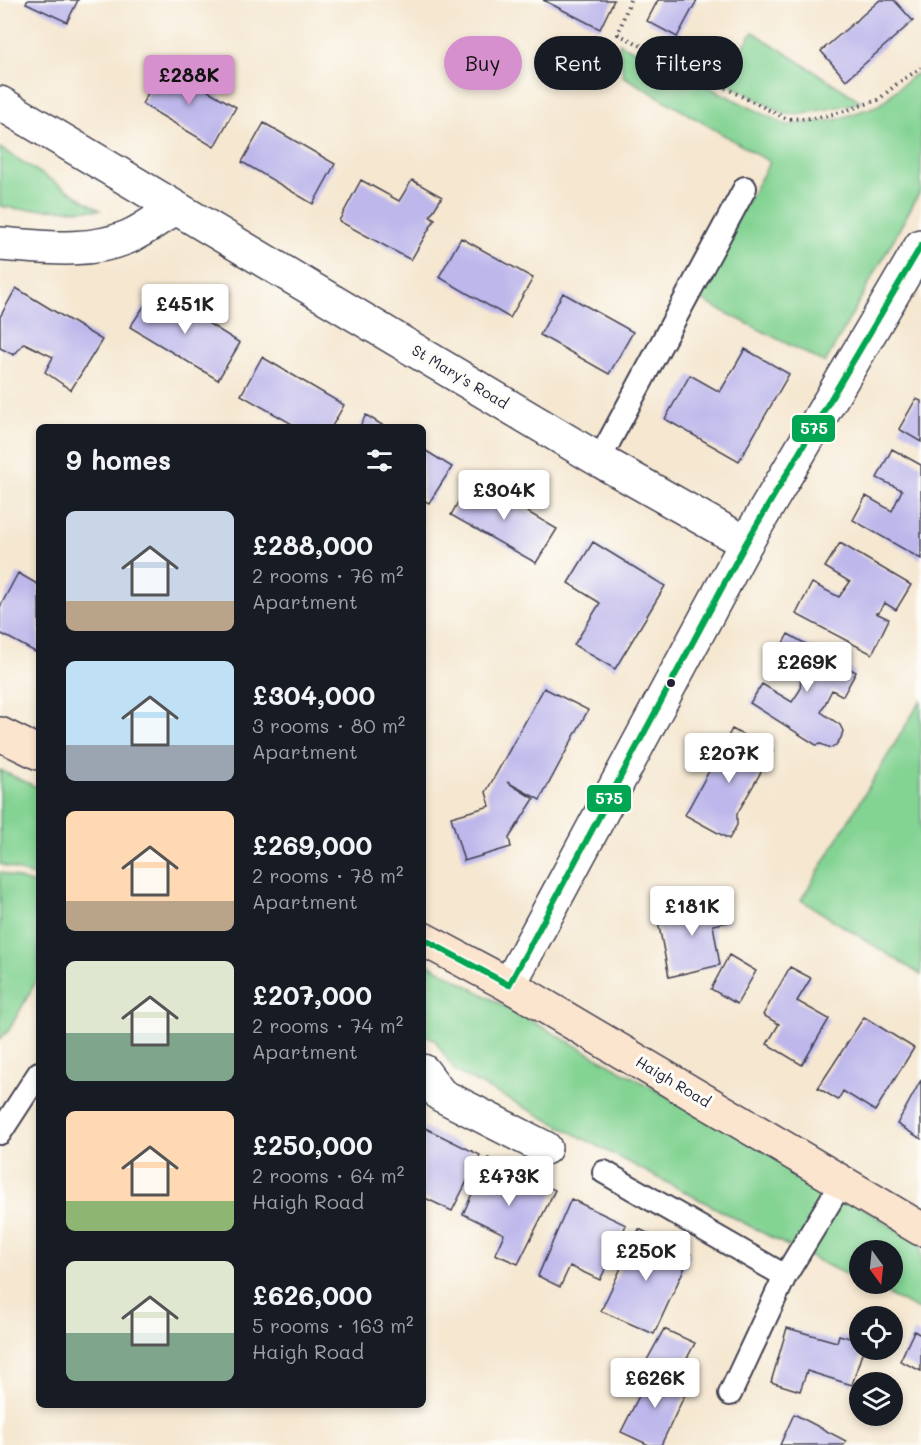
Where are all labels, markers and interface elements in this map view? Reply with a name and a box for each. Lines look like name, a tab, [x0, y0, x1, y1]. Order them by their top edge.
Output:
chip: Buy	[444, 36, 522, 90]
chip: Rent	[534, 36, 623, 90]
chip: Filters	[635, 36, 743, 90]
pin: £288K	[147, 55, 231, 106]
text: £288K	[158, 61, 220, 87]
pin: £451K	[143, 284, 227, 335]
text: £451K	[156, 290, 214, 316]
street label: St Mary's Road	[409, 339, 513, 413]
line badge: 575	[791, 414, 836, 443]
text: 575	[800, 417, 828, 438]
text: 9 homes	[66, 443, 171, 477]
icon: filters	[363, 444, 396, 477]
pin: £304K	[462, 470, 546, 521]
text: £304K	[472, 476, 536, 502]
text: £288,000	[252, 528, 373, 562]
icon: home	[114, 535, 186, 607]
text: 2 rooms · 76 m²	[252, 562, 404, 588]
text: Apartment	[252, 588, 358, 614]
pin: £269K	[765, 642, 849, 693]
text: £269K	[777, 648, 837, 674]
unlabelled marker	[665, 677, 677, 689]
text: £304,000	[252, 678, 375, 712]
icon: home	[114, 685, 186, 757]
text: 3 rooms · 80 m²	[252, 712, 405, 738]
pin: £207K	[687, 733, 771, 784]
text: Apartment	[252, 738, 358, 764]
text: £207K	[699, 739, 759, 765]
line badge: 575	[586, 784, 632, 813]
text: 575	[595, 787, 623, 808]
text: £269,000	[252, 828, 372, 862]
icon: home	[114, 835, 186, 907]
text: 2 rooms · 78 m²	[252, 862, 404, 888]
pin: £181K	[650, 886, 734, 937]
text: Apartment	[252, 888, 358, 914]
text: £181K	[664, 892, 720, 918]
text: £207,000	[252, 978, 372, 1012]
icon: home	[114, 985, 186, 1057]
text: 2 rooms · 74 m²	[252, 1012, 403, 1038]
text: Apartment	[252, 1038, 358, 1064]
street label: Haigh Road	[632, 1051, 715, 1111]
text: £250,000	[252, 1128, 373, 1162]
icon: home	[114, 1135, 186, 1207]
pin: £473K	[467, 1156, 551, 1207]
text: 2 rooms · 64 m²	[252, 1162, 404, 1188]
text: £473K	[478, 1162, 540, 1188]
text: Haigh Road	[252, 1188, 364, 1214]
pin: £250K	[604, 1231, 688, 1282]
text: £250K	[615, 1237, 677, 1263]
north arrow	[849, 1240, 903, 1294]
map controls	[849, 1240, 903, 1426]
text: £626,000	[252, 1278, 372, 1312]
icon: home	[114, 1285, 186, 1357]
button: locate	[849, 1306, 903, 1360]
text: 5 rooms · 163 m²	[252, 1312, 414, 1338]
text: Haigh Road	[252, 1338, 364, 1364]
pin: £626K	[613, 1358, 697, 1409]
text: £626K	[625, 1364, 685, 1390]
button: layers	[849, 1372, 903, 1426]

